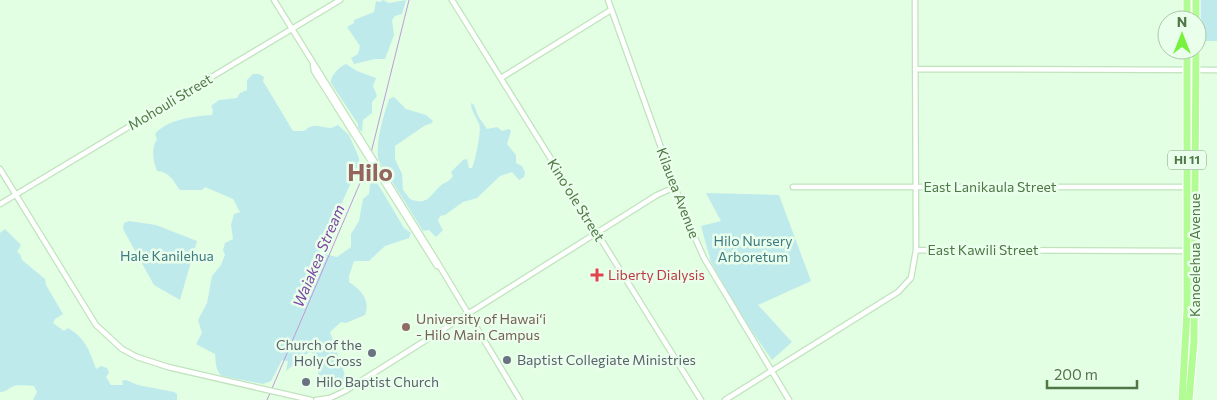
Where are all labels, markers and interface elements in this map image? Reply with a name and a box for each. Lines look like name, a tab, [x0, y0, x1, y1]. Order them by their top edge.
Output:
north arrow	[1157, 10, 1207, 60]
text: N	[1177, 13, 1187, 30]
street label: Mohouli Street	[125, 70, 215, 133]
street label: Kilauea Avenue	[653, 145, 704, 241]
road number: HI 11	[1168, 150, 1206, 170]
street label: Kinoʻole Street	[544, 155, 609, 244]
district label: Hilo	[347, 157, 393, 186]
street label: East Lanikaula Street	[923, 178, 1057, 195]
street label: Kanoelehua Avenue	[1186, 193, 1203, 317]
water label: Waiakea Stream	[288, 202, 348, 310]
park label: Hilo Nursery Arboretum	[713, 232, 793, 265]
street label: East Kawili Street	[927, 241, 1039, 258]
park label: Hale Kanilehua	[120, 247, 214, 264]
place label: Liberty Dialysis	[608, 266, 705, 283]
marker: Liberty Dialysis	[590, 268, 604, 282]
place label: University of Hawaiʻi - Hilo Main Campus	[416, 310, 546, 343]
marker: University of Hawaiʻi - Hilo Main Campus	[400, 321, 412, 333]
place label: Church of the Holy Cross	[276, 336, 362, 369]
marker: Church of the Holy Cross	[366, 347, 378, 359]
place label: Baptist Collegiate Ministries	[517, 351, 696, 368]
marker: Baptist Collegiate Ministries	[501, 354, 513, 366]
scale bar	[1047, 358, 1137, 390]
text: 200 m	[1054, 365, 1098, 383]
place label: Hilo Baptist Church	[316, 373, 439, 390]
marker: Hilo Baptist Church	[300, 376, 312, 388]

